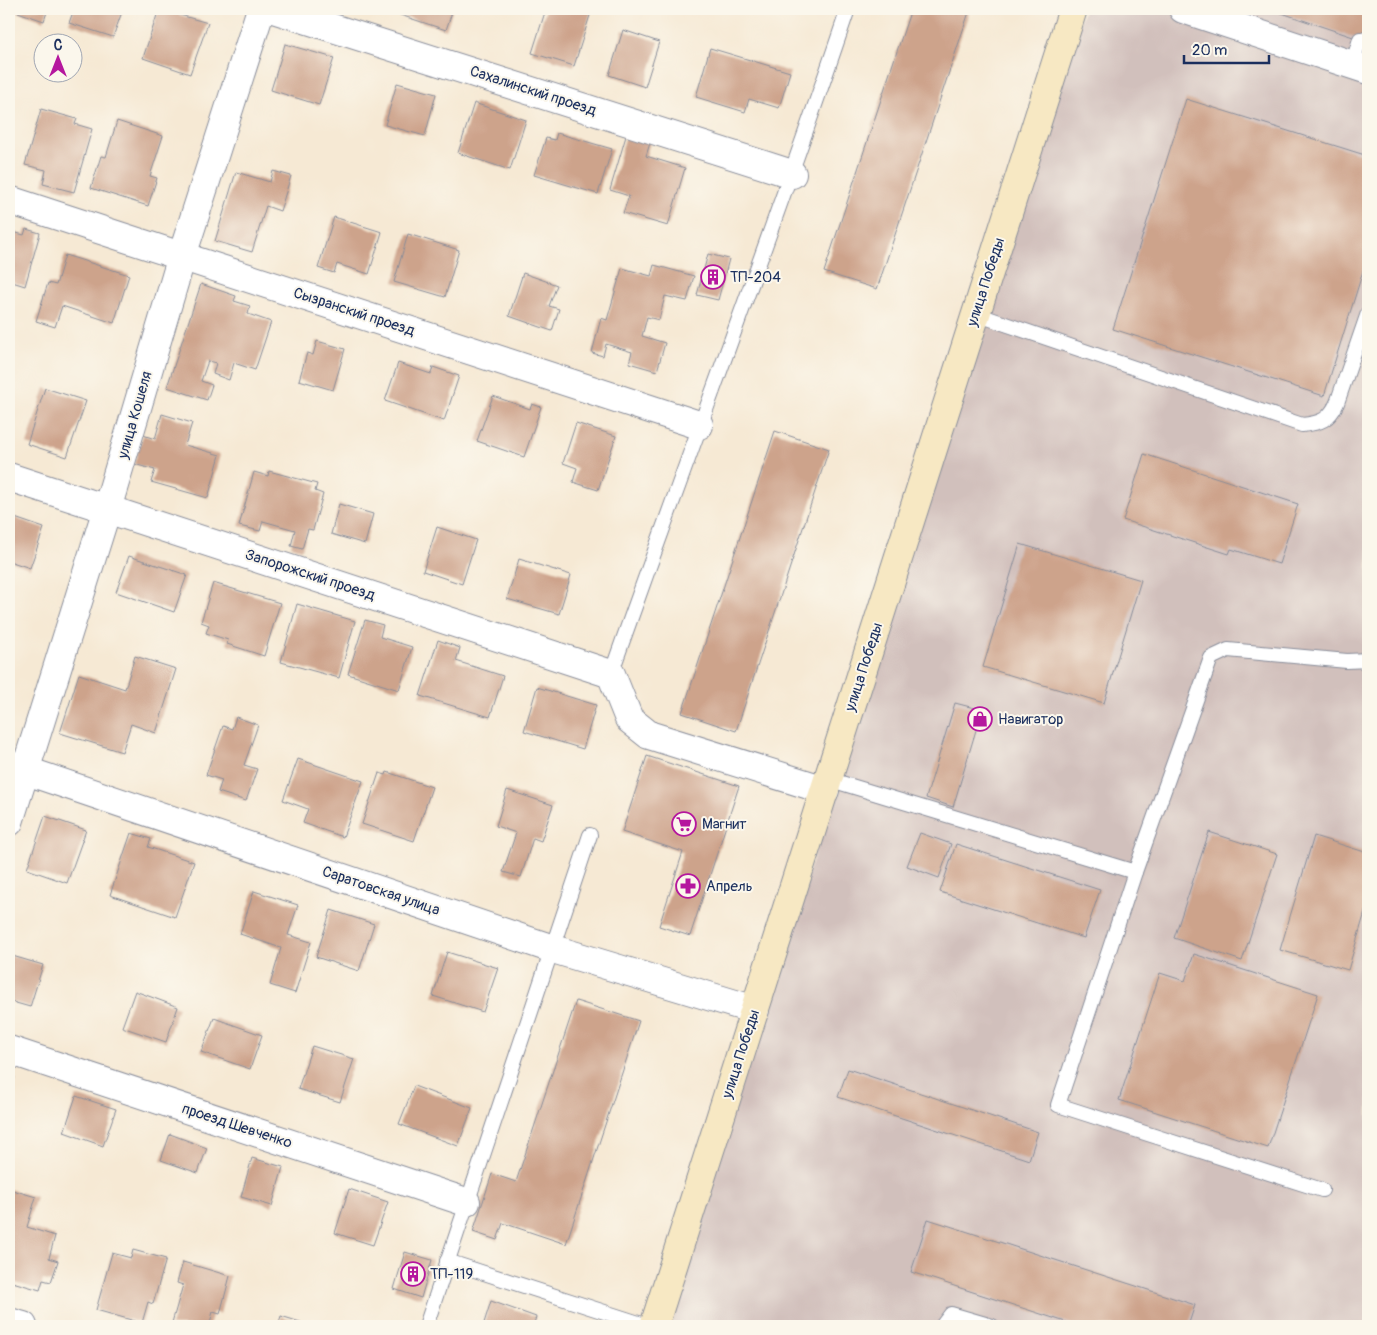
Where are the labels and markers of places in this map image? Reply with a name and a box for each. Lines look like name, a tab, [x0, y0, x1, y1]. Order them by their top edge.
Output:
building icon: ТП-204	[700, 264, 726, 290]
place label: ТП-204	[730, 268, 781, 287]
shop icon: Навигатор	[967, 706, 993, 732]
place label: Навигатор	[998, 710, 1063, 729]
supermarket icon: Магнит	[671, 811, 697, 837]
place label: Магнит	[702, 815, 747, 834]
pharmacy icon: Апрель	[675, 873, 701, 899]
place label: Апрель	[706, 877, 753, 896]
building icon: ТП-119	[400, 1261, 426, 1287]
place label: ТП-119	[430, 1265, 473, 1284]

